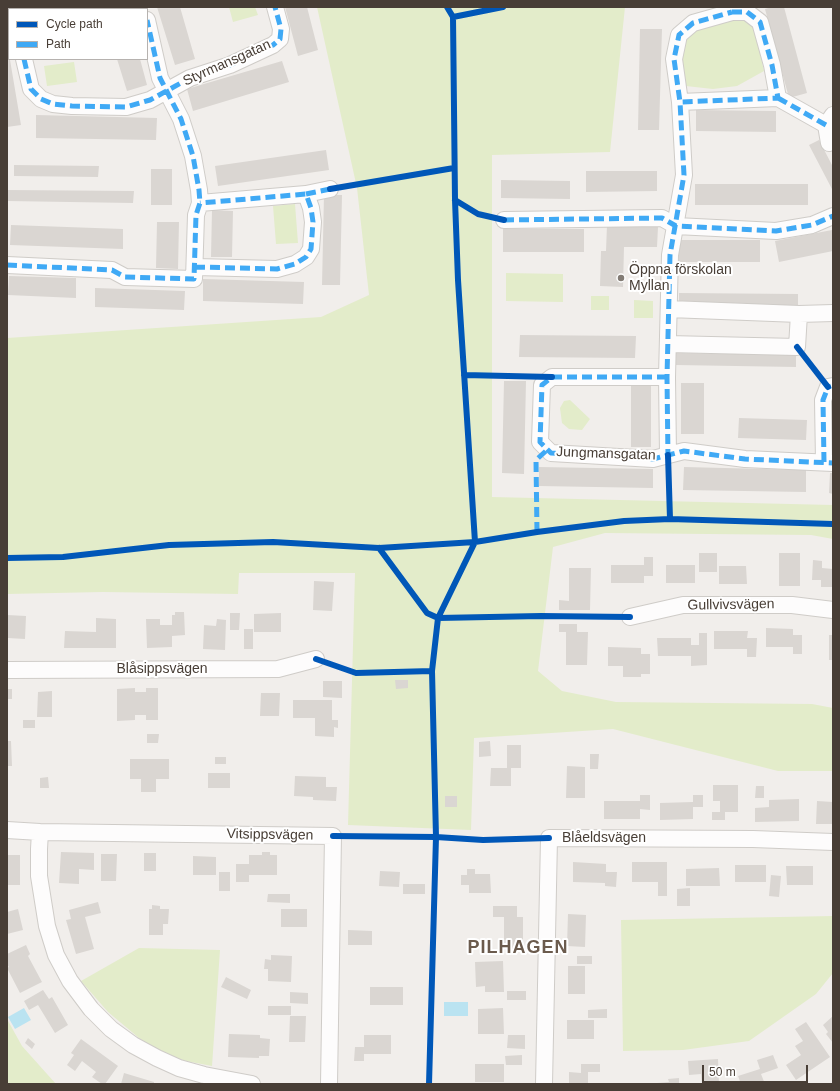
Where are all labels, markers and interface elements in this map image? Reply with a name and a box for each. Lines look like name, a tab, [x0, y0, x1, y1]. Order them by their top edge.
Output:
legend	[8, 8, 148, 60]
text: Cycle path	[46, 17, 103, 31]
street label: Styrmansgatan	[181, 36, 273, 90]
text: Path	[46, 37, 71, 51]
place label: Öppna förskolan Myllan	[629, 262, 732, 294]
marker: Öppna förskolan Myllan	[616, 273, 626, 283]
street label: Jungmansgatan	[556, 444, 656, 464]
street label: Gullvivsvägen	[687, 596, 775, 614]
street label: Blåsippsvägen	[116, 661, 208, 677]
street label: Vitsippsvägen	[226, 826, 314, 844]
street label: Blåeldsvägen	[562, 830, 646, 846]
district label: PILHAGEN	[467, 937, 569, 959]
scale bar	[704, 1057, 810, 1083]
text: 50 m	[709, 1065, 736, 1079]

